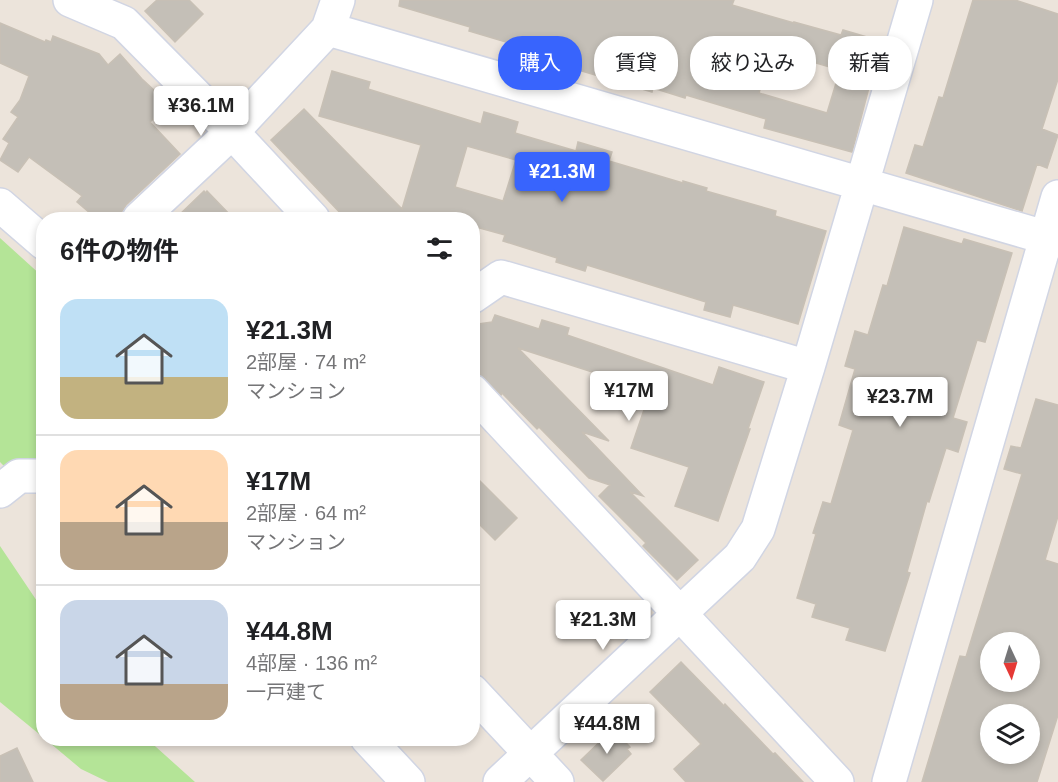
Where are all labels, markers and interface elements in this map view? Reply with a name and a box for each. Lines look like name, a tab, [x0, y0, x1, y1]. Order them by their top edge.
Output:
chip: 購入	[498, 36, 582, 90]
chip: 賃貸	[594, 36, 678, 90]
chip: 絞り込み	[690, 36, 816, 90]
chip: 新着	[828, 36, 912, 90]
pin: ¥36.1M	[152, 86, 250, 137]
text: ¥36.1M	[168, 94, 234, 116]
pin: ¥21.3M	[513, 152, 611, 203]
text: ¥21.3M	[529, 160, 595, 182]
icon: filters	[423, 232, 456, 265]
text: 6件の物件	[60, 236, 178, 266]
text: ¥21.3M	[246, 315, 333, 345]
icon: home	[108, 323, 180, 395]
text: 2部屋 · 74 m²	[246, 351, 366, 373]
pin: ¥17M	[593, 371, 665, 422]
pin: ¥23.7M	[851, 377, 949, 428]
text: ¥17M	[604, 379, 654, 401]
text: マンション	[246, 380, 346, 402]
text: ¥23.7M	[867, 385, 933, 407]
text: ¥17M	[246, 466, 311, 496]
icon: home	[108, 474, 180, 546]
text: 2部屋 · 64 m²	[246, 502, 366, 524]
text: マンション	[246, 531, 346, 553]
pin: ¥21.3M	[554, 600, 652, 651]
text: ¥21.3M	[570, 608, 636, 630]
text: ¥44.8M	[246, 616, 333, 646]
icon: home	[108, 624, 180, 696]
north arrow	[980, 632, 1040, 692]
map controls	[980, 632, 1040, 764]
text: 4部屋 · 136 m²	[246, 652, 377, 674]
text: 一戸建て	[246, 681, 326, 703]
pin: ¥44.8M	[558, 704, 656, 755]
button: layers	[980, 704, 1040, 764]
text: ¥44.8M	[574, 712, 640, 734]

